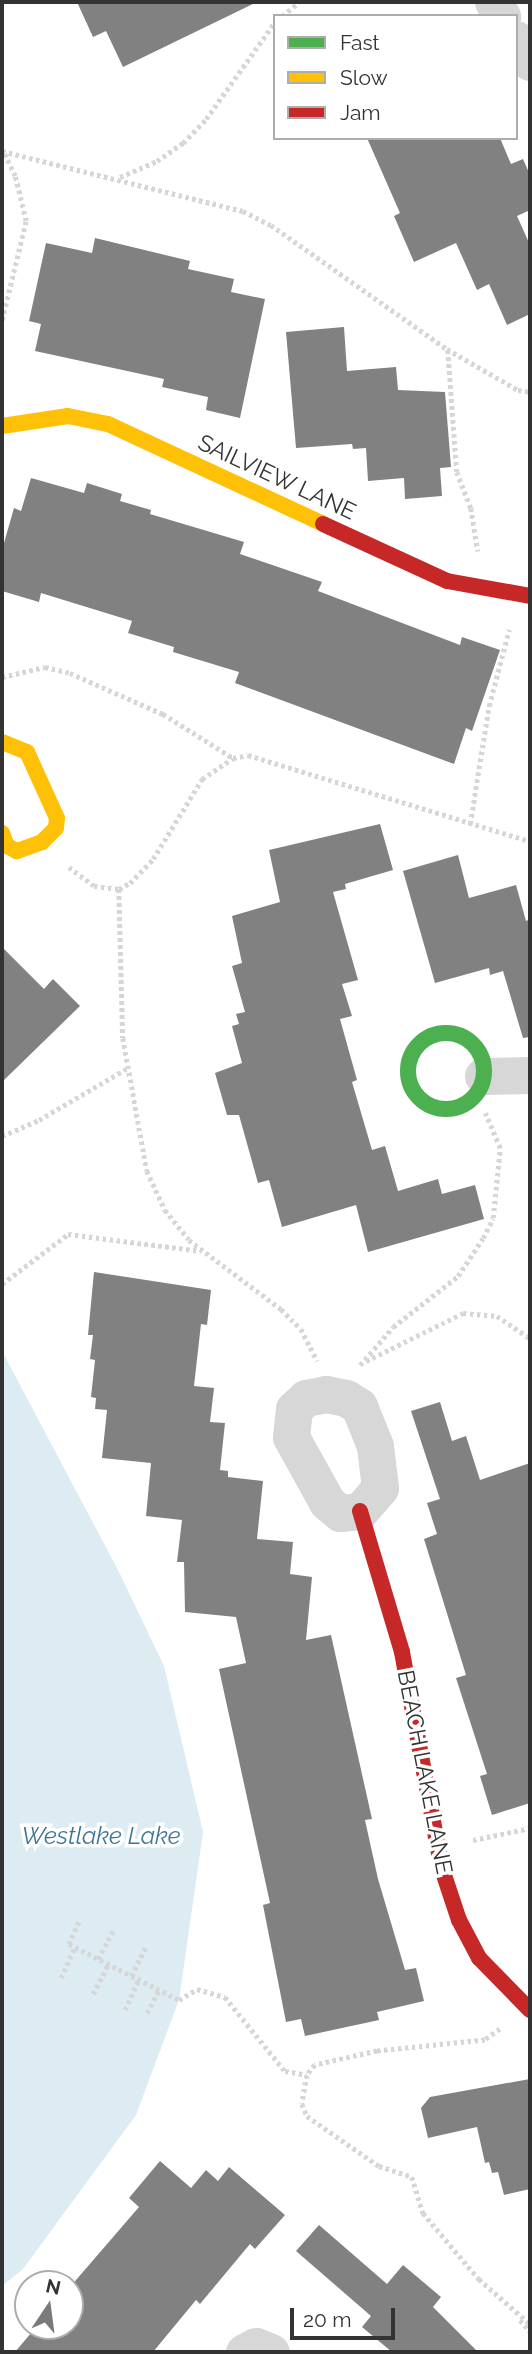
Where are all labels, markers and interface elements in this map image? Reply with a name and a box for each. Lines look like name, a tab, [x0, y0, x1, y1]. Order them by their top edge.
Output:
legend	[273, 14, 518, 140]
text: Fast	[340, 30, 380, 55]
text: Slow	[340, 65, 388, 90]
text: Jam	[340, 100, 381, 125]
street label: SAILVIEW LANE	[193, 428, 361, 526]
street label: BEACH LAKE LANE	[392, 1668, 458, 1876]
water label: Westlake Lake	[21, 1822, 181, 1850]
north arrow	[14, 2270, 84, 2340]
text: N	[44, 2274, 63, 2299]
scale bar	[294, 2294, 399, 2338]
text: 20 m	[303, 2307, 351, 2332]

